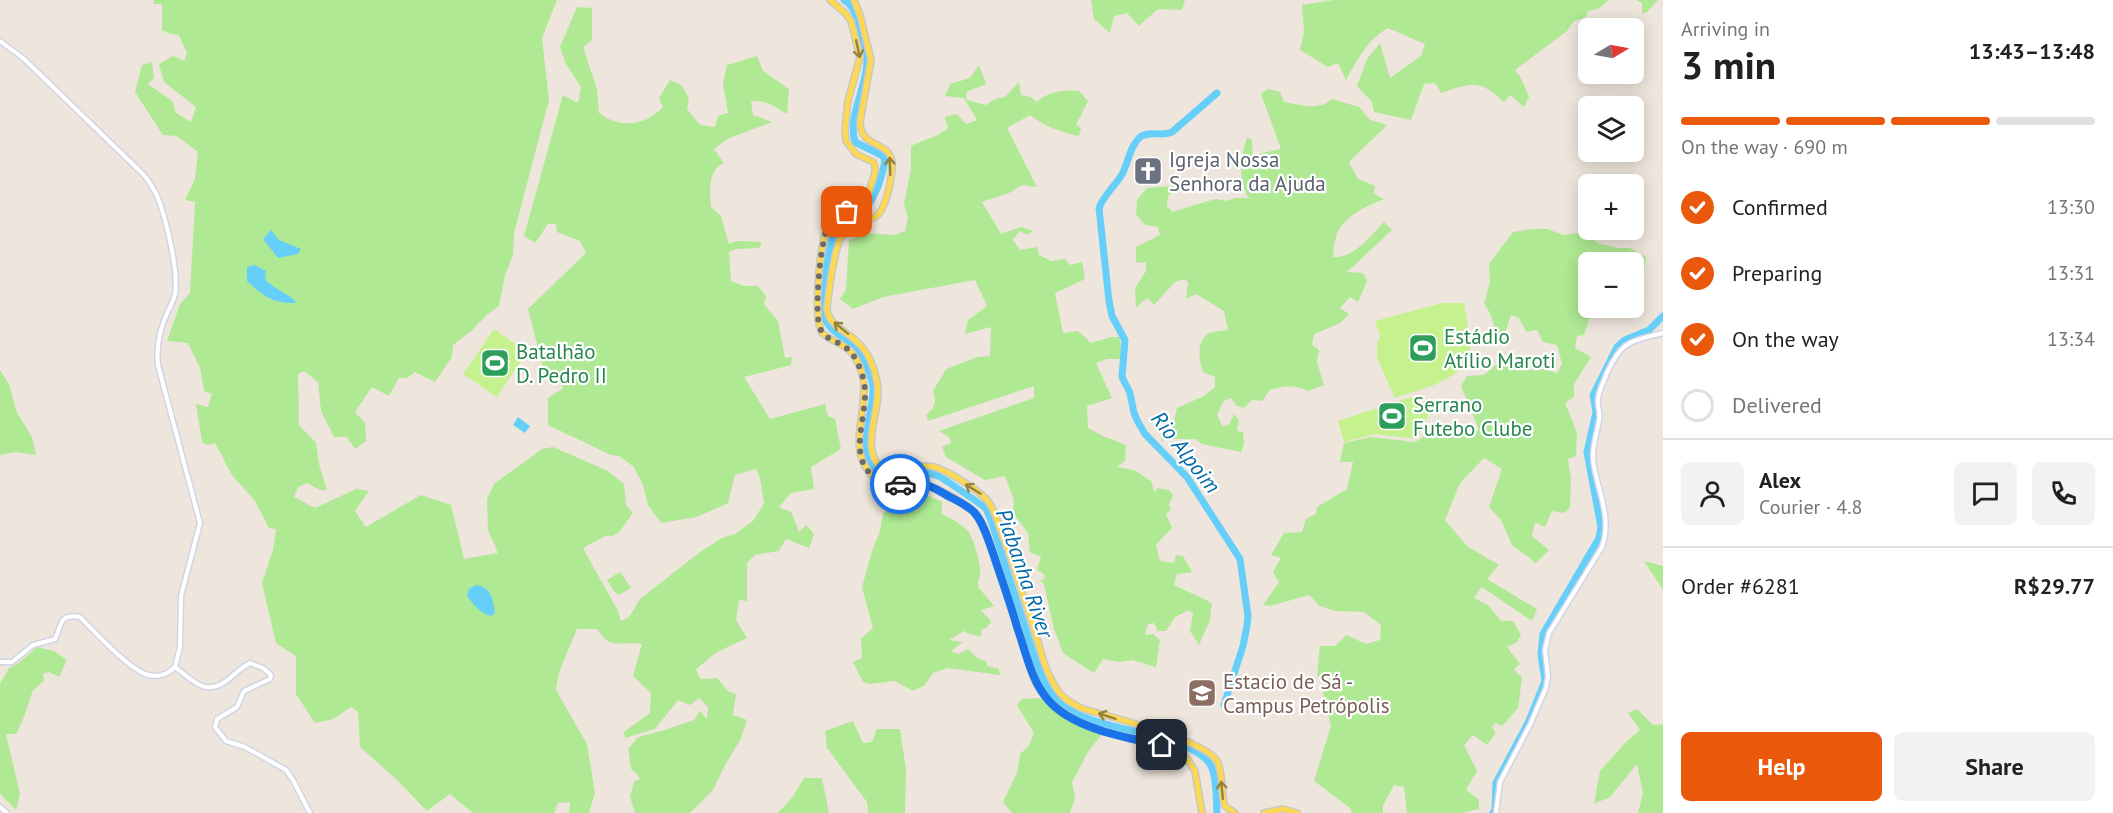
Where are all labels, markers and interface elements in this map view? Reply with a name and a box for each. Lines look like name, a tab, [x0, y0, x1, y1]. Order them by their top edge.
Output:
text: Arriving in	[1681, 16, 1770, 42]
north arrow	[1578, 18, 1644, 84]
map controls	[1578, 18, 1644, 318]
text: 13:43–13:48	[1969, 37, 2095, 65]
one-way arrow	[852, 39, 864, 58]
text: 3 min	[1681, 39, 1776, 90]
button: layers	[1578, 96, 1644, 162]
text: On the way · 690 m	[1681, 134, 1848, 160]
place label: Igreja Nossa Senhora da Ajuda	[1169, 146, 1326, 197]
church icon: Igreja Nossa Senhora da Ajuda	[1132, 155, 1164, 187]
one-way arrow	[885, 157, 896, 176]
button: +	[1578, 174, 1644, 240]
pin	[821, 186, 872, 237]
icon: check	[1681, 191, 1714, 224]
text: Confirmed	[1732, 193, 1828, 221]
text: 13:30	[2047, 194, 2095, 220]
icon: bag	[830, 195, 863, 228]
button: −	[1578, 252, 1644, 318]
icon: check	[1681, 257, 1714, 290]
text: Preparing	[1732, 259, 1822, 287]
text: 13:31	[2047, 260, 2095, 286]
one-way arrow	[833, 322, 849, 335]
place label: Estádio Atílio Maroti	[1444, 323, 1556, 374]
icon: check	[1681, 323, 1714, 356]
text: On the way	[1732, 325, 1839, 353]
text: 13:34	[2047, 326, 2095, 352]
sports icon: Estádio Atílio Maroti	[1407, 332, 1439, 364]
place label: Batalhão D. Pedro II	[516, 338, 607, 389]
sports icon: Batalhão D. Pedro II	[479, 347, 511, 379]
place label: Serrano Futebo Clube	[1413, 391, 1532, 442]
text: Delivered	[1732, 391, 1822, 419]
sports icon: Serrano Futebo Clube	[1376, 400, 1408, 432]
water label: Rio Alpoim	[1145, 405, 1227, 499]
courier	[870, 454, 930, 514]
button: person	[1681, 462, 1744, 525]
button: chat	[1954, 462, 2017, 525]
button: phone	[2032, 462, 2095, 525]
text: Alex	[1759, 466, 1801, 494]
icon: car	[884, 468, 917, 501]
one-way arrow	[965, 482, 982, 494]
text: Courier · 4.8	[1759, 494, 1862, 520]
water label: Piabanha River	[990, 505, 1061, 643]
text: Order #6281	[1681, 572, 1800, 600]
text: R$29.77	[2014, 572, 2095, 600]
place label: Estacio de Sá - Campus Petrópolis	[1223, 668, 1390, 719]
school or university icon: Estacio de Sá - Campus Petrópolis	[1186, 677, 1218, 709]
one-way arrow	[1098, 710, 1117, 721]
pin	[1136, 719, 1187, 770]
icon: home	[1145, 728, 1178, 761]
button: Help	[1681, 732, 1882, 801]
button: Share	[1894, 732, 2095, 801]
one-way arrow	[1216, 781, 1227, 801]

